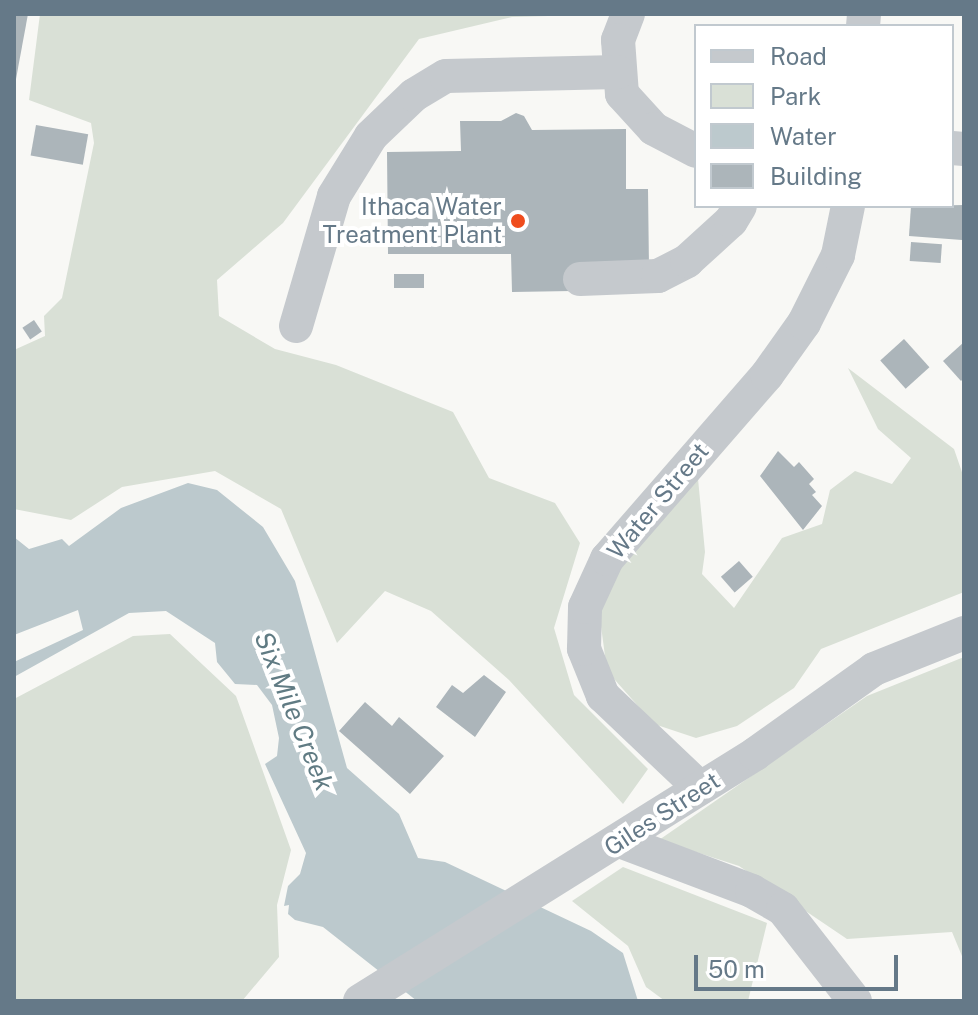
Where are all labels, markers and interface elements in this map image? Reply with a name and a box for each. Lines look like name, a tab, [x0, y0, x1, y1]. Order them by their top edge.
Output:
legend	[694, 24, 954, 208]
text: Road	[770, 42, 827, 70]
text: Park	[770, 82, 821, 110]
text: Water	[770, 122, 837, 150]
text: Building	[770, 162, 862, 190]
place label: Ithaca Water Treatment Plant	[323, 193, 502, 249]
marker: Ithaca Water Treatment Plant	[509, 212, 527, 230]
street label: Water Street	[601, 437, 715, 565]
water label: Six Mile Creek	[248, 627, 340, 795]
street label: Giles Street	[599, 766, 725, 862]
scale bar	[698, 939, 902, 989]
text: 50 m	[708, 955, 765, 983]

